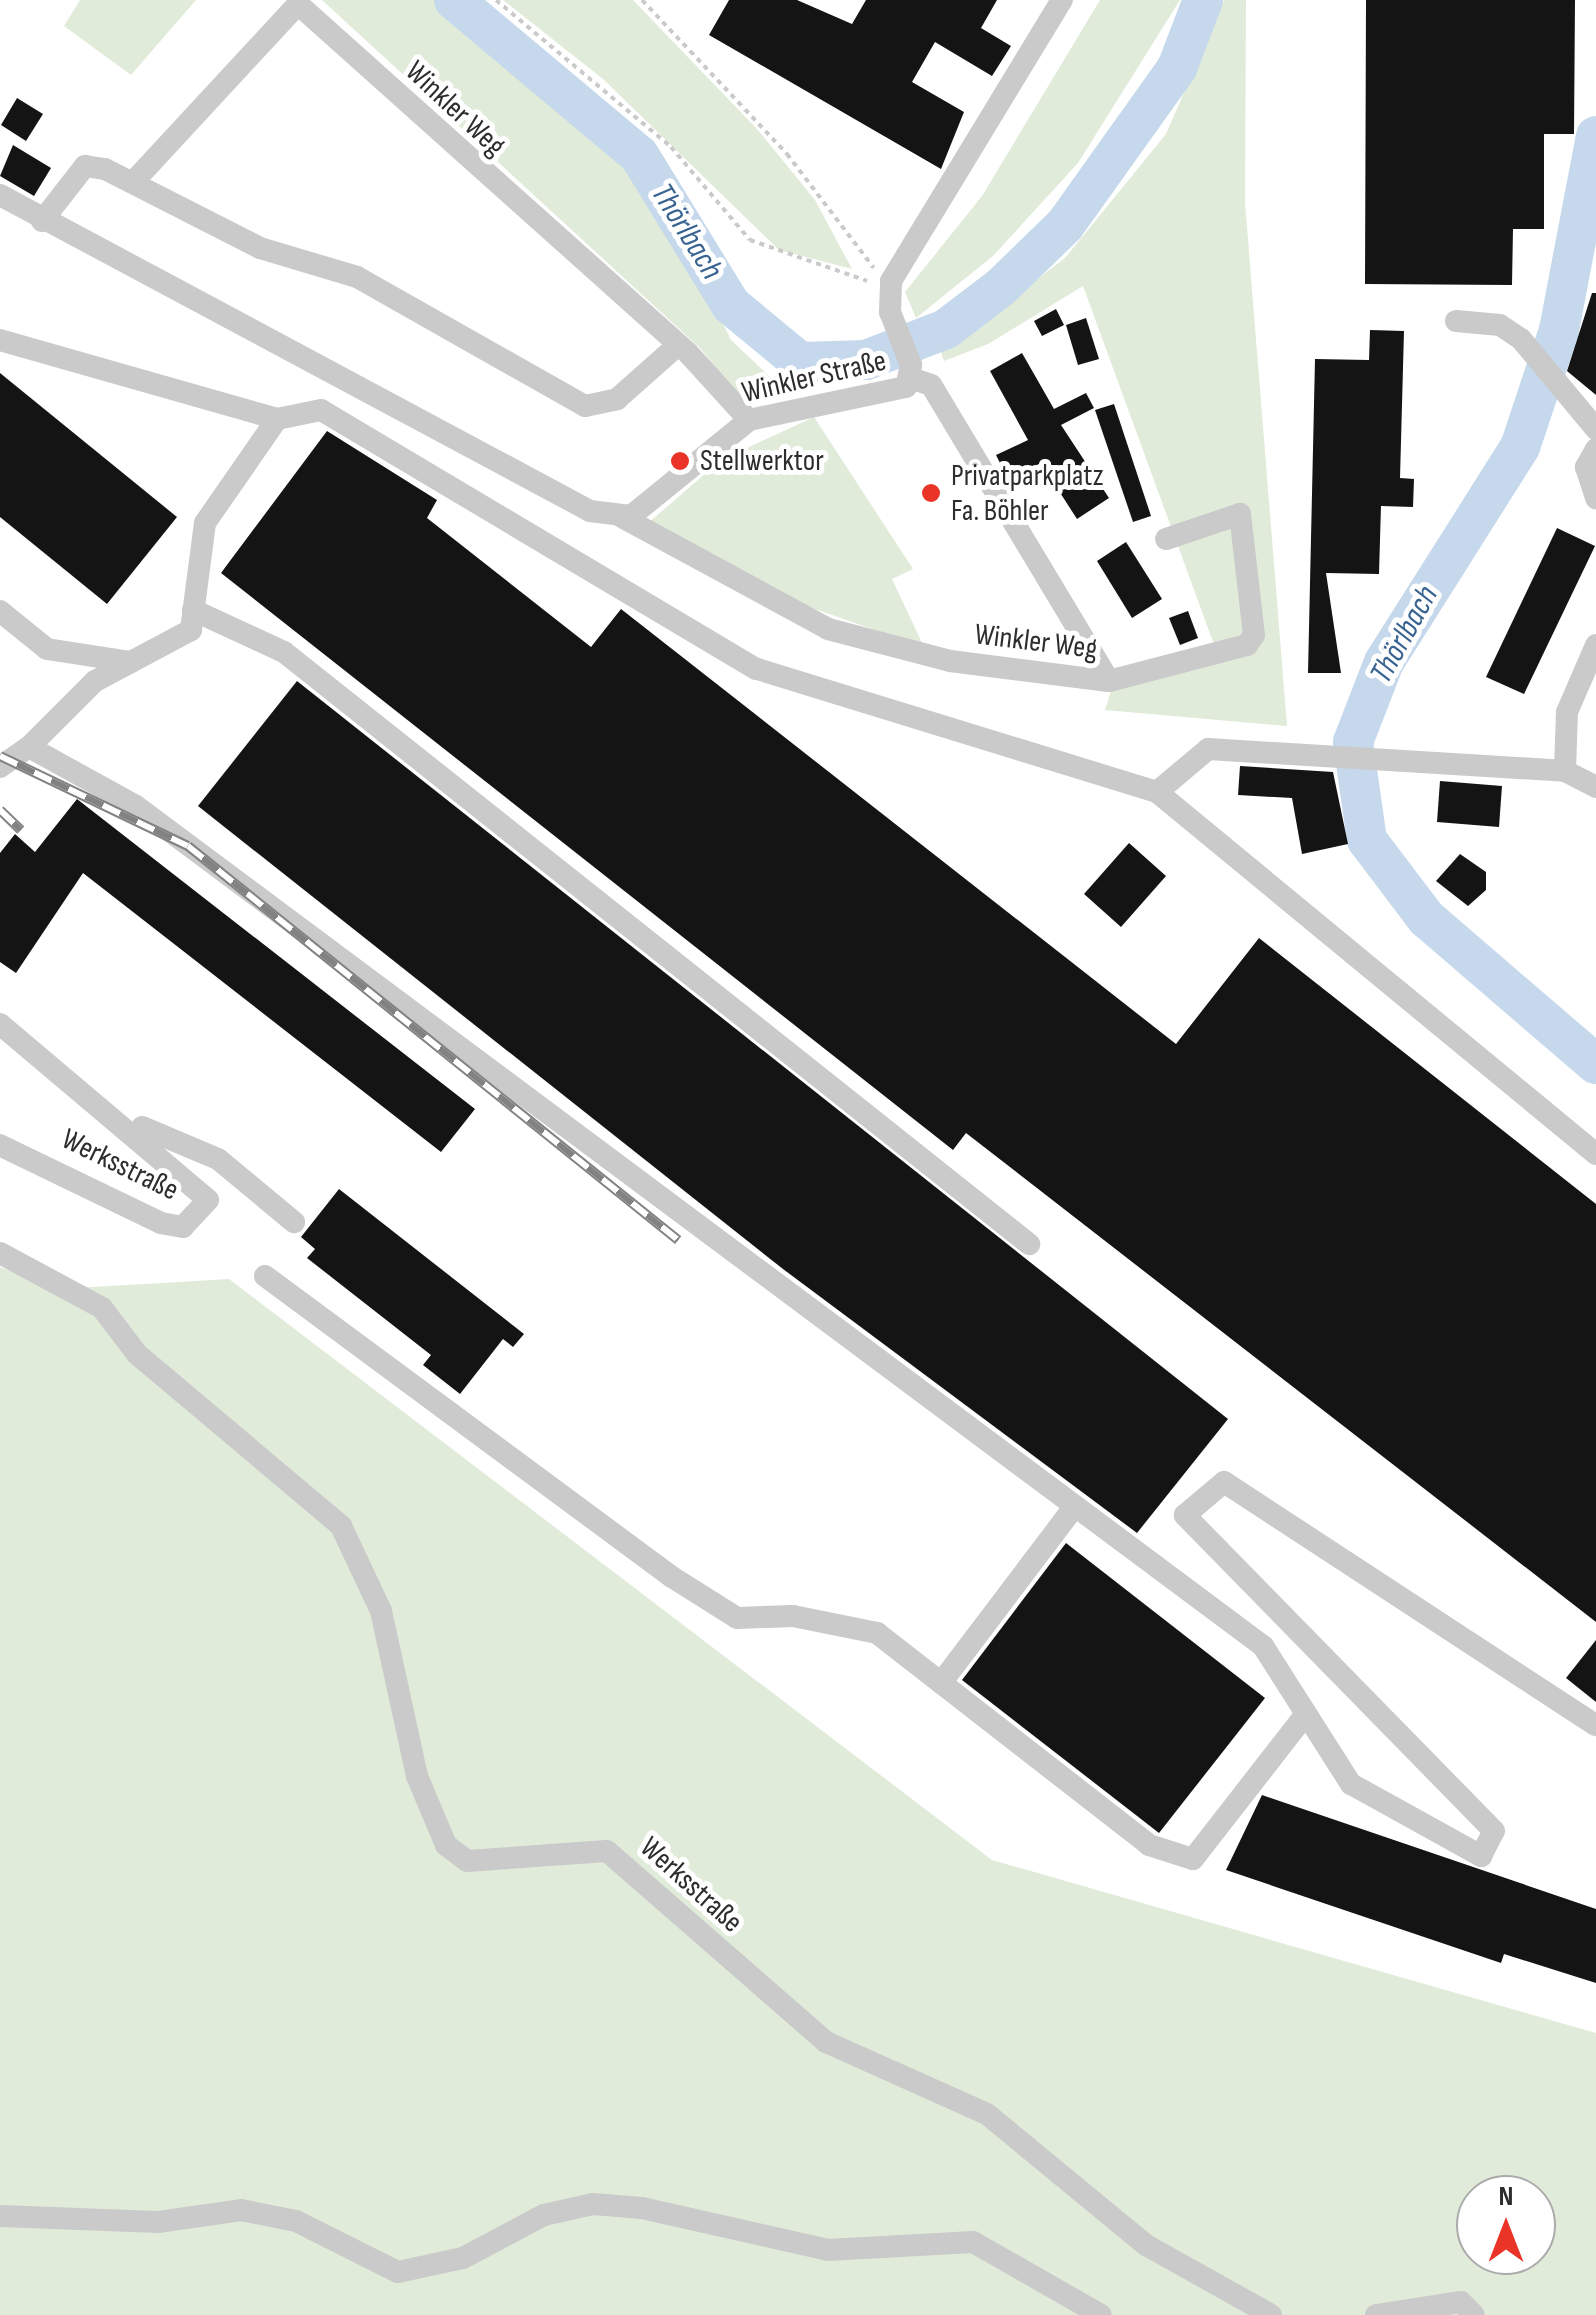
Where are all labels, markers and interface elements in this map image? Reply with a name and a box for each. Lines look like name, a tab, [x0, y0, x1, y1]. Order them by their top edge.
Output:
street label: Winkler Weg	[398, 54, 512, 164]
water label: Thörlbach	[642, 177, 730, 287]
street label: Winkler Straße	[738, 343, 890, 411]
place label: Stellwerktor	[700, 443, 824, 479]
marker: Stellwerktor	[669, 450, 691, 472]
place label: Privatparkplatz Fa. Böhler	[951, 458, 1103, 528]
marker: Privatparkplatz Fa. Böhler	[920, 482, 942, 504]
water label: Thörlbach	[1363, 580, 1447, 690]
street label: Winkler Weg	[973, 617, 1099, 667]
street label: Werksstraße	[56, 1121, 184, 1209]
street label: Werksstraße	[632, 1830, 750, 1940]
north arrow	[1456, 2175, 1556, 2275]
text: N	[1499, 2180, 1513, 2213]

